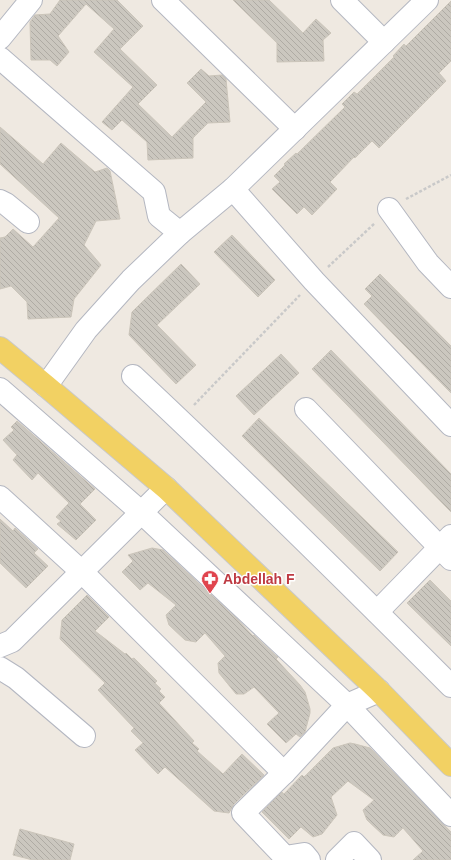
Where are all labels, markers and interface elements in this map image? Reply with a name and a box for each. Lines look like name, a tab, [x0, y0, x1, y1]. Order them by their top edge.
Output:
pharmacy icon: Abdellah F	[200, 569, 220, 594]
place label: Abdellah F	[223, 571, 295, 587]

